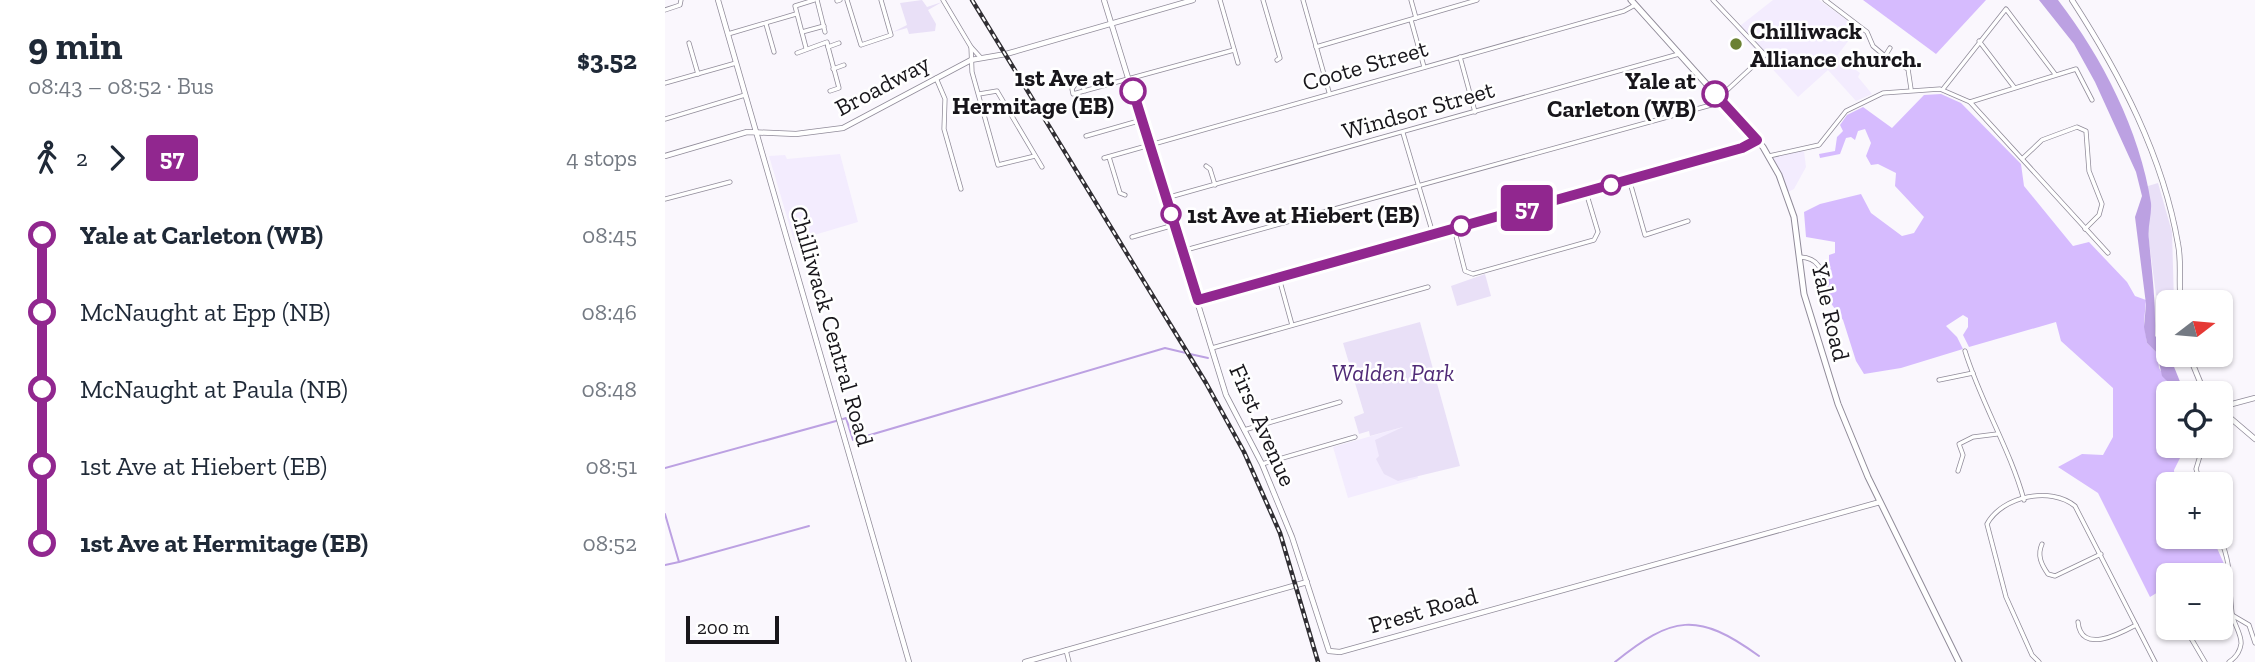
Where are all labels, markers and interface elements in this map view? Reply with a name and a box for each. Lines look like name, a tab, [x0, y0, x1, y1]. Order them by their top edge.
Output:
place label: Chilliwack Alliance church.	[1750, 16, 1922, 73]
text: 9 min	[28, 23, 123, 69]
street label: Coote Street	[1299, 33, 1431, 97]
marker: Chilliwack Alliance church.	[1728, 36, 1744, 52]
text: $3.52	[577, 44, 637, 76]
street label: Broadway	[830, 48, 935, 122]
place label: 1st Ave at Hermitage (EB)	[952, 63, 1114, 120]
place label: Yale at Carleton (WB)	[1547, 66, 1696, 123]
text: 08:43 – 08:52 · Bus	[28, 72, 214, 100]
street label: Windsor Street	[1339, 74, 1497, 146]
marker: 1st Ave at Hermitage (EB)	[1120, 78, 1146, 104]
marker: Yale at Carleton (WB)	[1702, 81, 1728, 107]
icon: walk	[28, 139, 66, 177]
icon: forward	[98, 139, 136, 177]
text: 57	[160, 143, 184, 172]
text: 2	[76, 144, 88, 172]
text: 4 stops	[566, 144, 637, 172]
unlabelled marker	[1601, 175, 1621, 195]
line badge: 57	[1495, 185, 1559, 231]
text: 57	[1515, 193, 1539, 222]
place label: 1st Ave at Hiebert (EB)	[1187, 200, 1420, 229]
street label: Chilliwack Central Road	[784, 203, 880, 449]
marker: 1st Ave at Hiebert (EB)	[1161, 204, 1181, 224]
unlabelled marker	[1451, 216, 1471, 236]
text: Yale at Carleton (WB)	[80, 219, 323, 251]
text: 08:45	[582, 221, 637, 249]
street label: Yale Road	[1805, 259, 1856, 364]
north arrow	[2156, 290, 2233, 368]
map controls	[2156, 290, 2233, 640]
text: McNaught at Epp (NB)	[80, 296, 330, 328]
text: 08:46	[582, 298, 637, 326]
park label: Walden Park	[1331, 358, 1455, 387]
street label: First Avenue	[1223, 360, 1303, 490]
text: McNaught at Paula (NB)	[80, 373, 348, 405]
text: 08:48	[581, 375, 637, 403]
button: locate	[2156, 381, 2233, 458]
text: 1st Ave at Hiebert (EB)	[80, 450, 327, 482]
text: 08:51	[586, 452, 637, 480]
button: +	[2156, 472, 2233, 549]
text: 1st Ave at Hermitage (EB)	[80, 527, 368, 559]
text: 08:52	[583, 529, 637, 557]
button: −	[2156, 563, 2233, 640]
street label: Prest Road	[1365, 581, 1481, 639]
scale bar	[686, 613, 779, 645]
text: 200 m	[697, 616, 749, 639]

